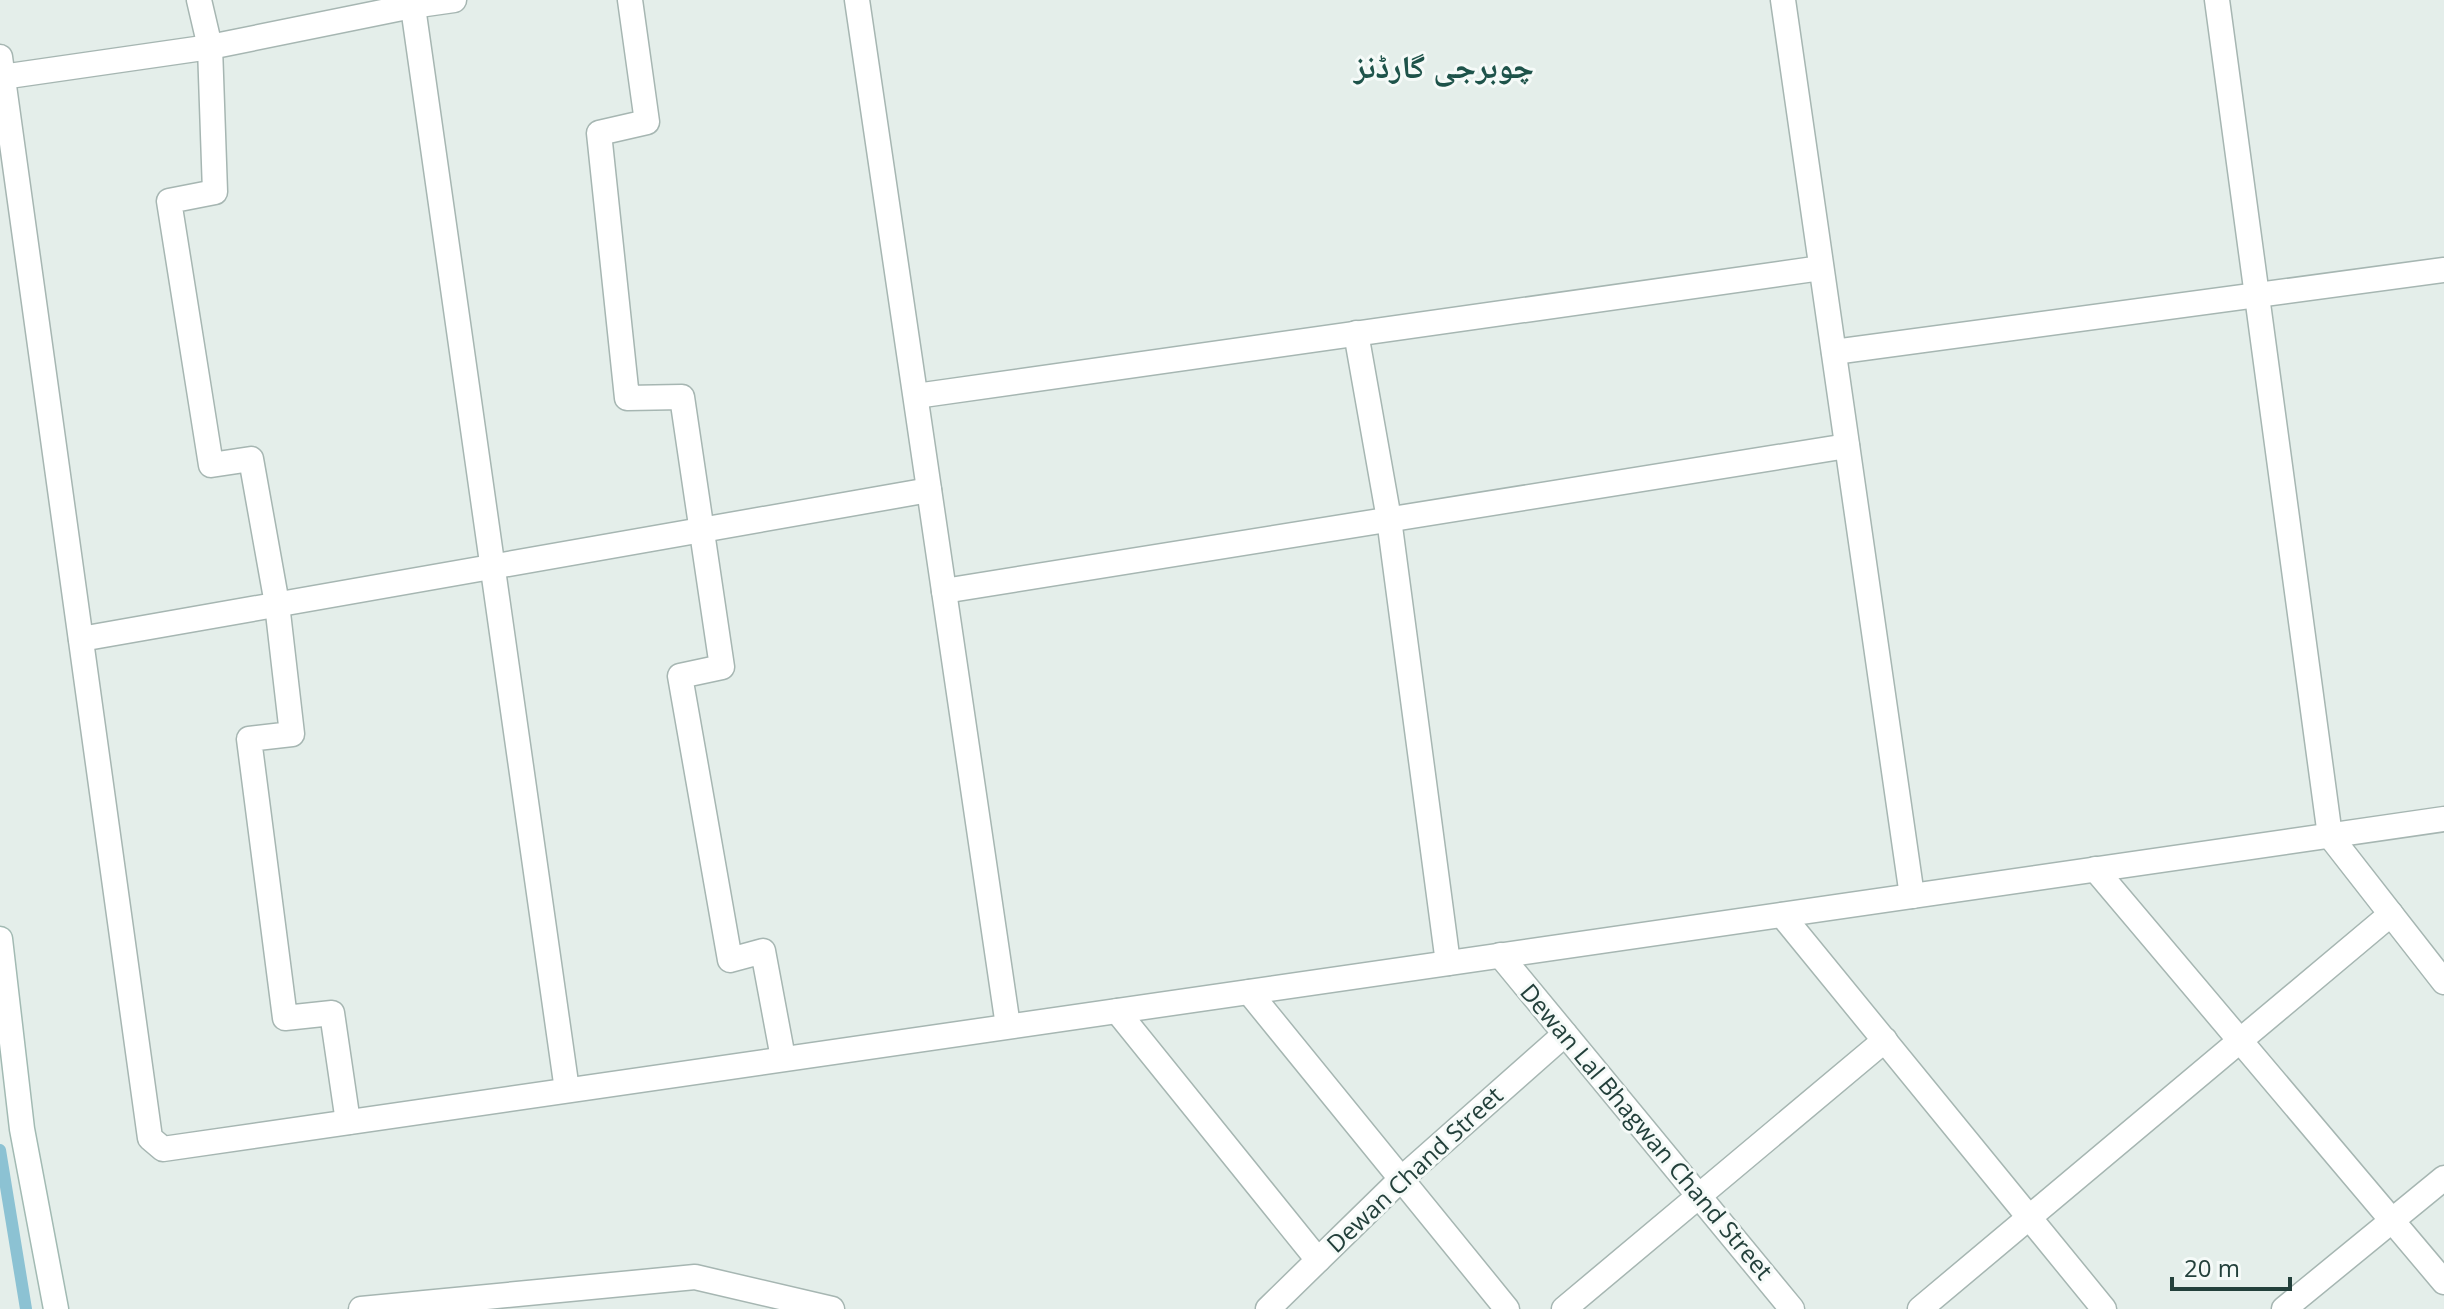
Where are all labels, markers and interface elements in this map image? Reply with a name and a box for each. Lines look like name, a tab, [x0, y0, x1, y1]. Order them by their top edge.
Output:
district label: چوبرجی گارڈنز	[1352, 44, 1534, 87]
street label: Dewan Lal Bhagwan Chand Street	[1513, 976, 1781, 1286]
street label: Dewan Chand Street	[1319, 1079, 1509, 1259]
scale bar	[2172, 1241, 2290, 1291]
text: 20 m	[2184, 1251, 2240, 1284]

